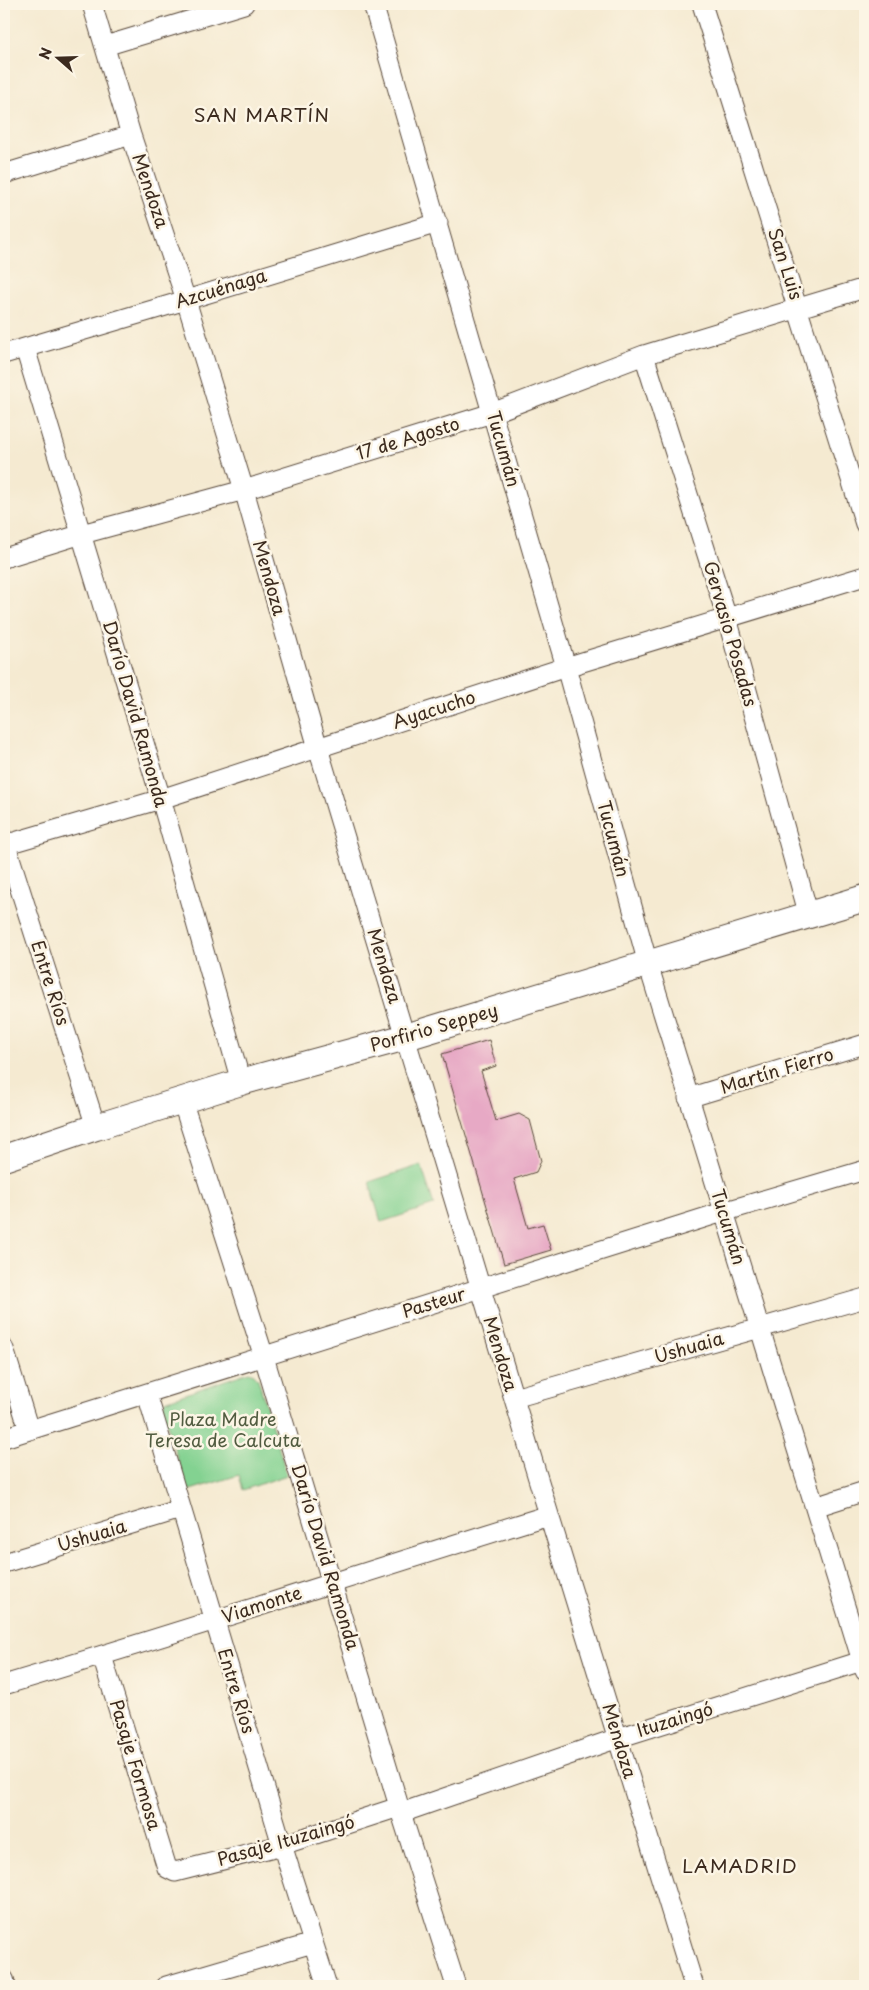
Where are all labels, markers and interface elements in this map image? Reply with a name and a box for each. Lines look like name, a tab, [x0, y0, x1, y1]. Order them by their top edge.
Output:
north arrow	[32, 32, 82, 82]
text: N	[34, 45, 57, 62]
district label: SAN MARTÍN	[194, 100, 330, 128]
street label: Mendoza	[126, 150, 177, 232]
street label: San Luis	[762, 224, 811, 303]
street label: Azcuénaga	[172, 261, 270, 314]
street label: Tucumán	[481, 407, 528, 490]
street label: 17 de Agosto	[353, 409, 463, 466]
street label: Mendoza	[247, 537, 294, 619]
street label: Gervasio Posadas	[698, 558, 765, 709]
street label: Darío David Ramonda	[97, 617, 176, 810]
street label: Ayacucho	[389, 682, 478, 735]
street label: Tucumán	[591, 797, 638, 880]
street label: Mendoza	[361, 925, 410, 1007]
street label: Entre Ríos	[25, 937, 78, 1029]
street label: Porfirio Seppey	[366, 995, 501, 1058]
street label: Martín Fierro	[717, 1040, 837, 1100]
street label: Tucumán	[705, 1185, 754, 1268]
street label: Pasteur	[399, 1279, 469, 1324]
street label: Mendoza	[477, 1313, 526, 1395]
street label: Ushuaia	[651, 1324, 727, 1369]
park label: Plaza Madre Teresa de Calcuta	[145, 1405, 302, 1453]
street label: Darío David Ramonda	[285, 1460, 368, 1653]
street label: Ushuaia	[54, 1511, 130, 1558]
street label: Viamonte	[218, 1578, 305, 1629]
street label: Entre Ríos	[212, 1645, 263, 1737]
street label: Ituzaingó	[633, 1694, 716, 1743]
street label: Pasaje Formosa	[104, 1696, 169, 1834]
street label: Mendoza	[596, 1700, 645, 1782]
street label: Pasaje Ituzaingó	[214, 1807, 357, 1872]
district label: LAMADRID	[682, 1851, 798, 1879]

